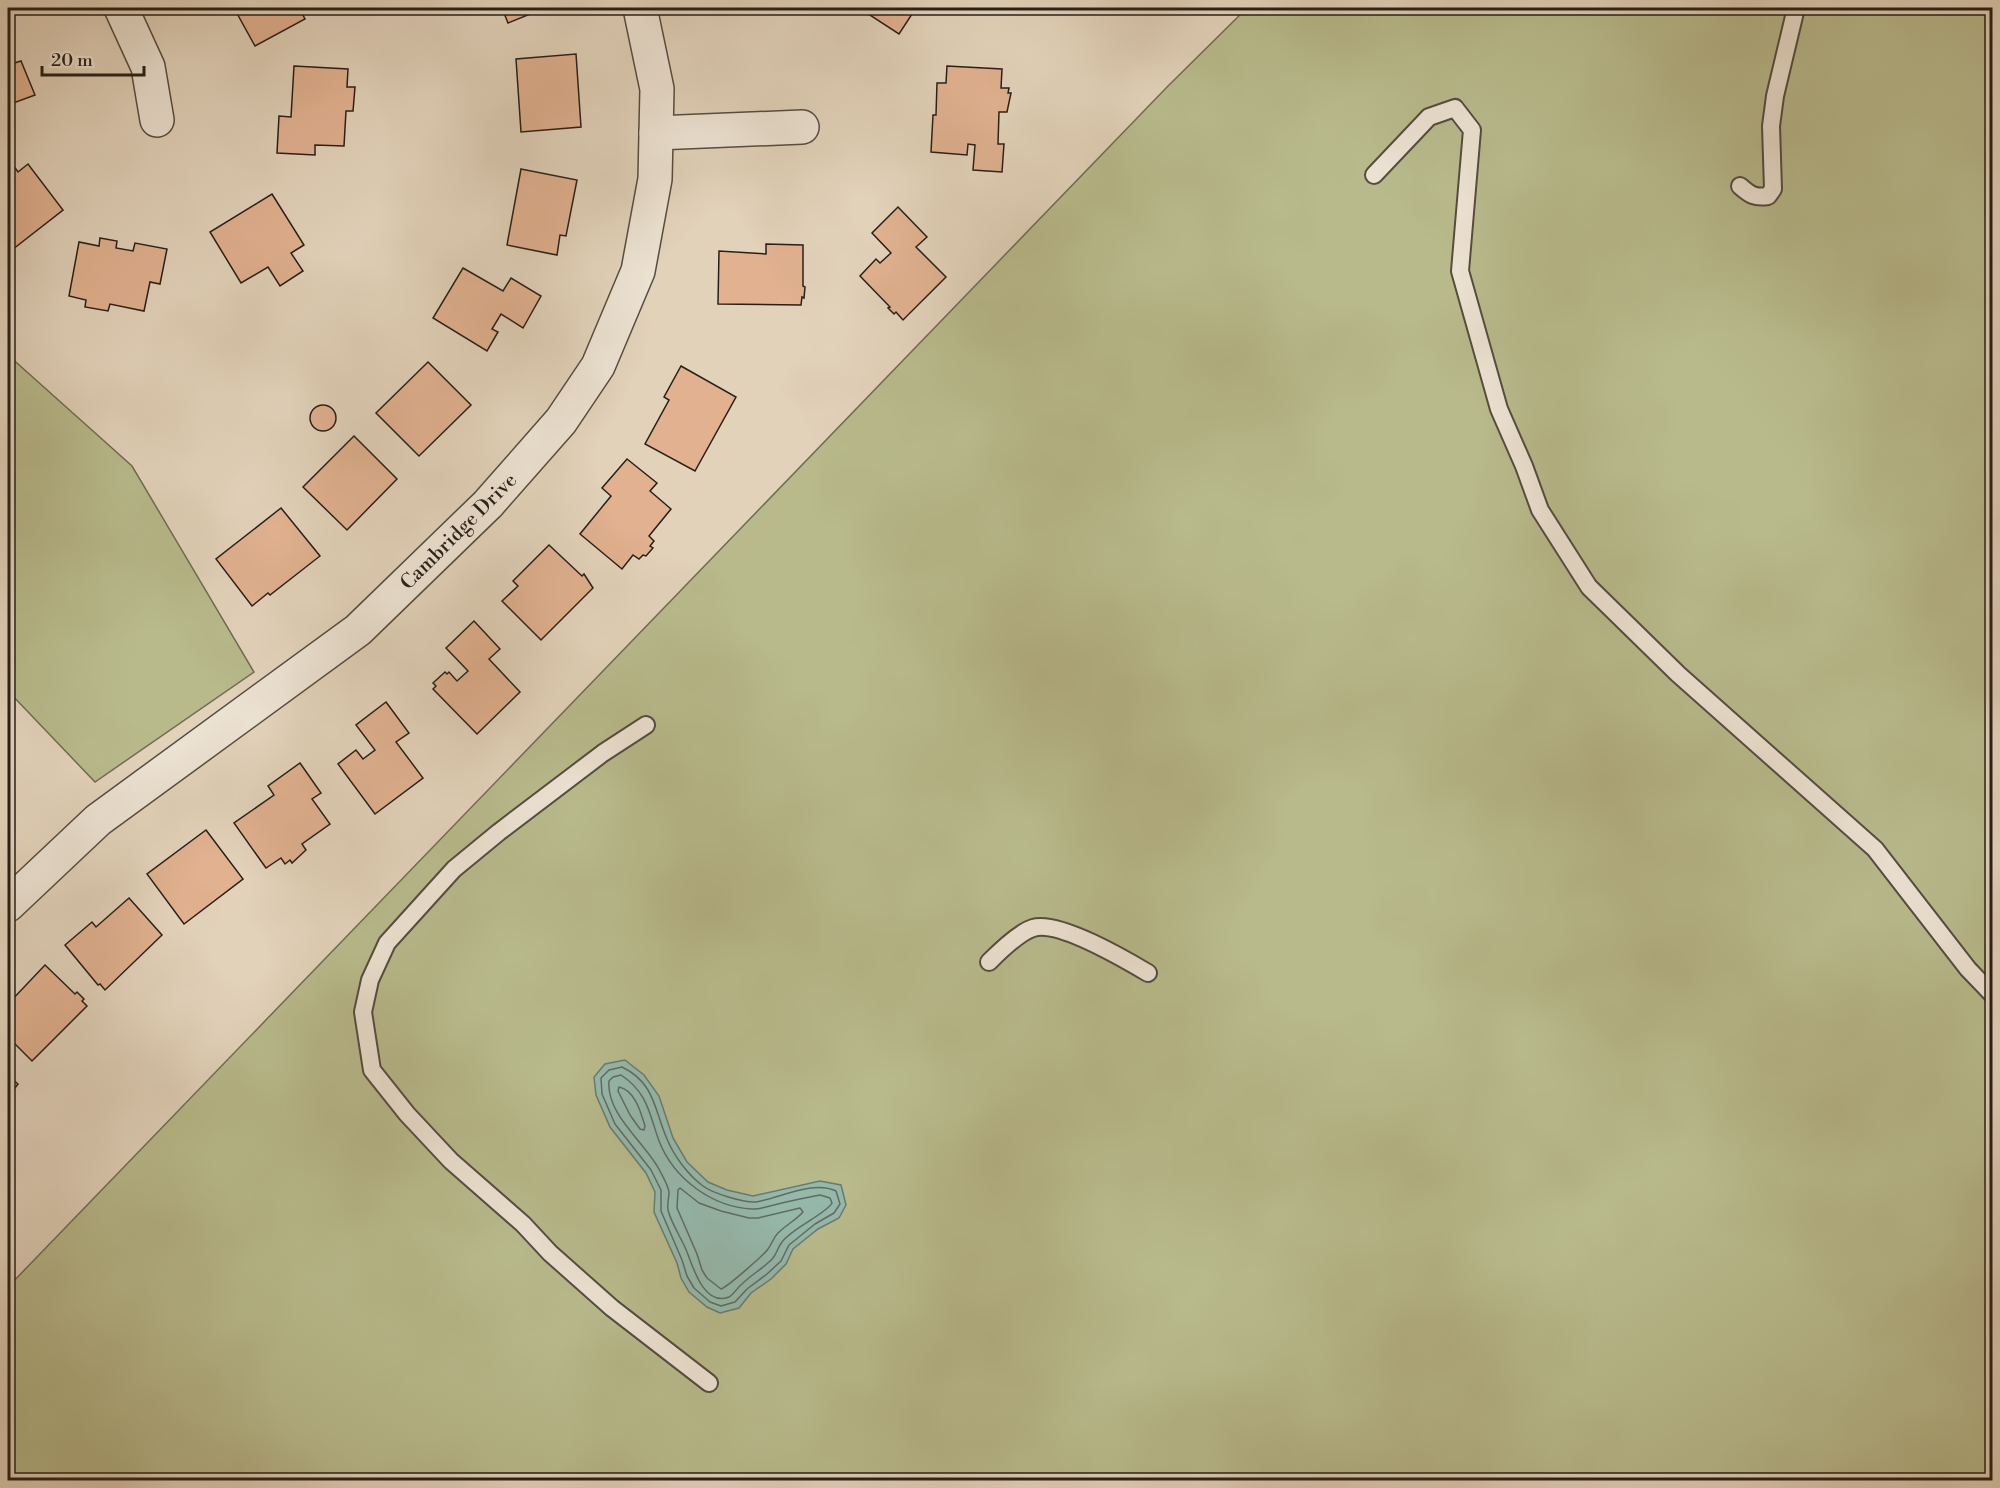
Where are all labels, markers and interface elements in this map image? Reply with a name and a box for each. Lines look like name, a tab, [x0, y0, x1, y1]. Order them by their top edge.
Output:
scale bar	[42, 39, 144, 77]
text: 20 m	[51, 49, 93, 72]
street label: Cambridge Drive	[395, 468, 523, 596]

